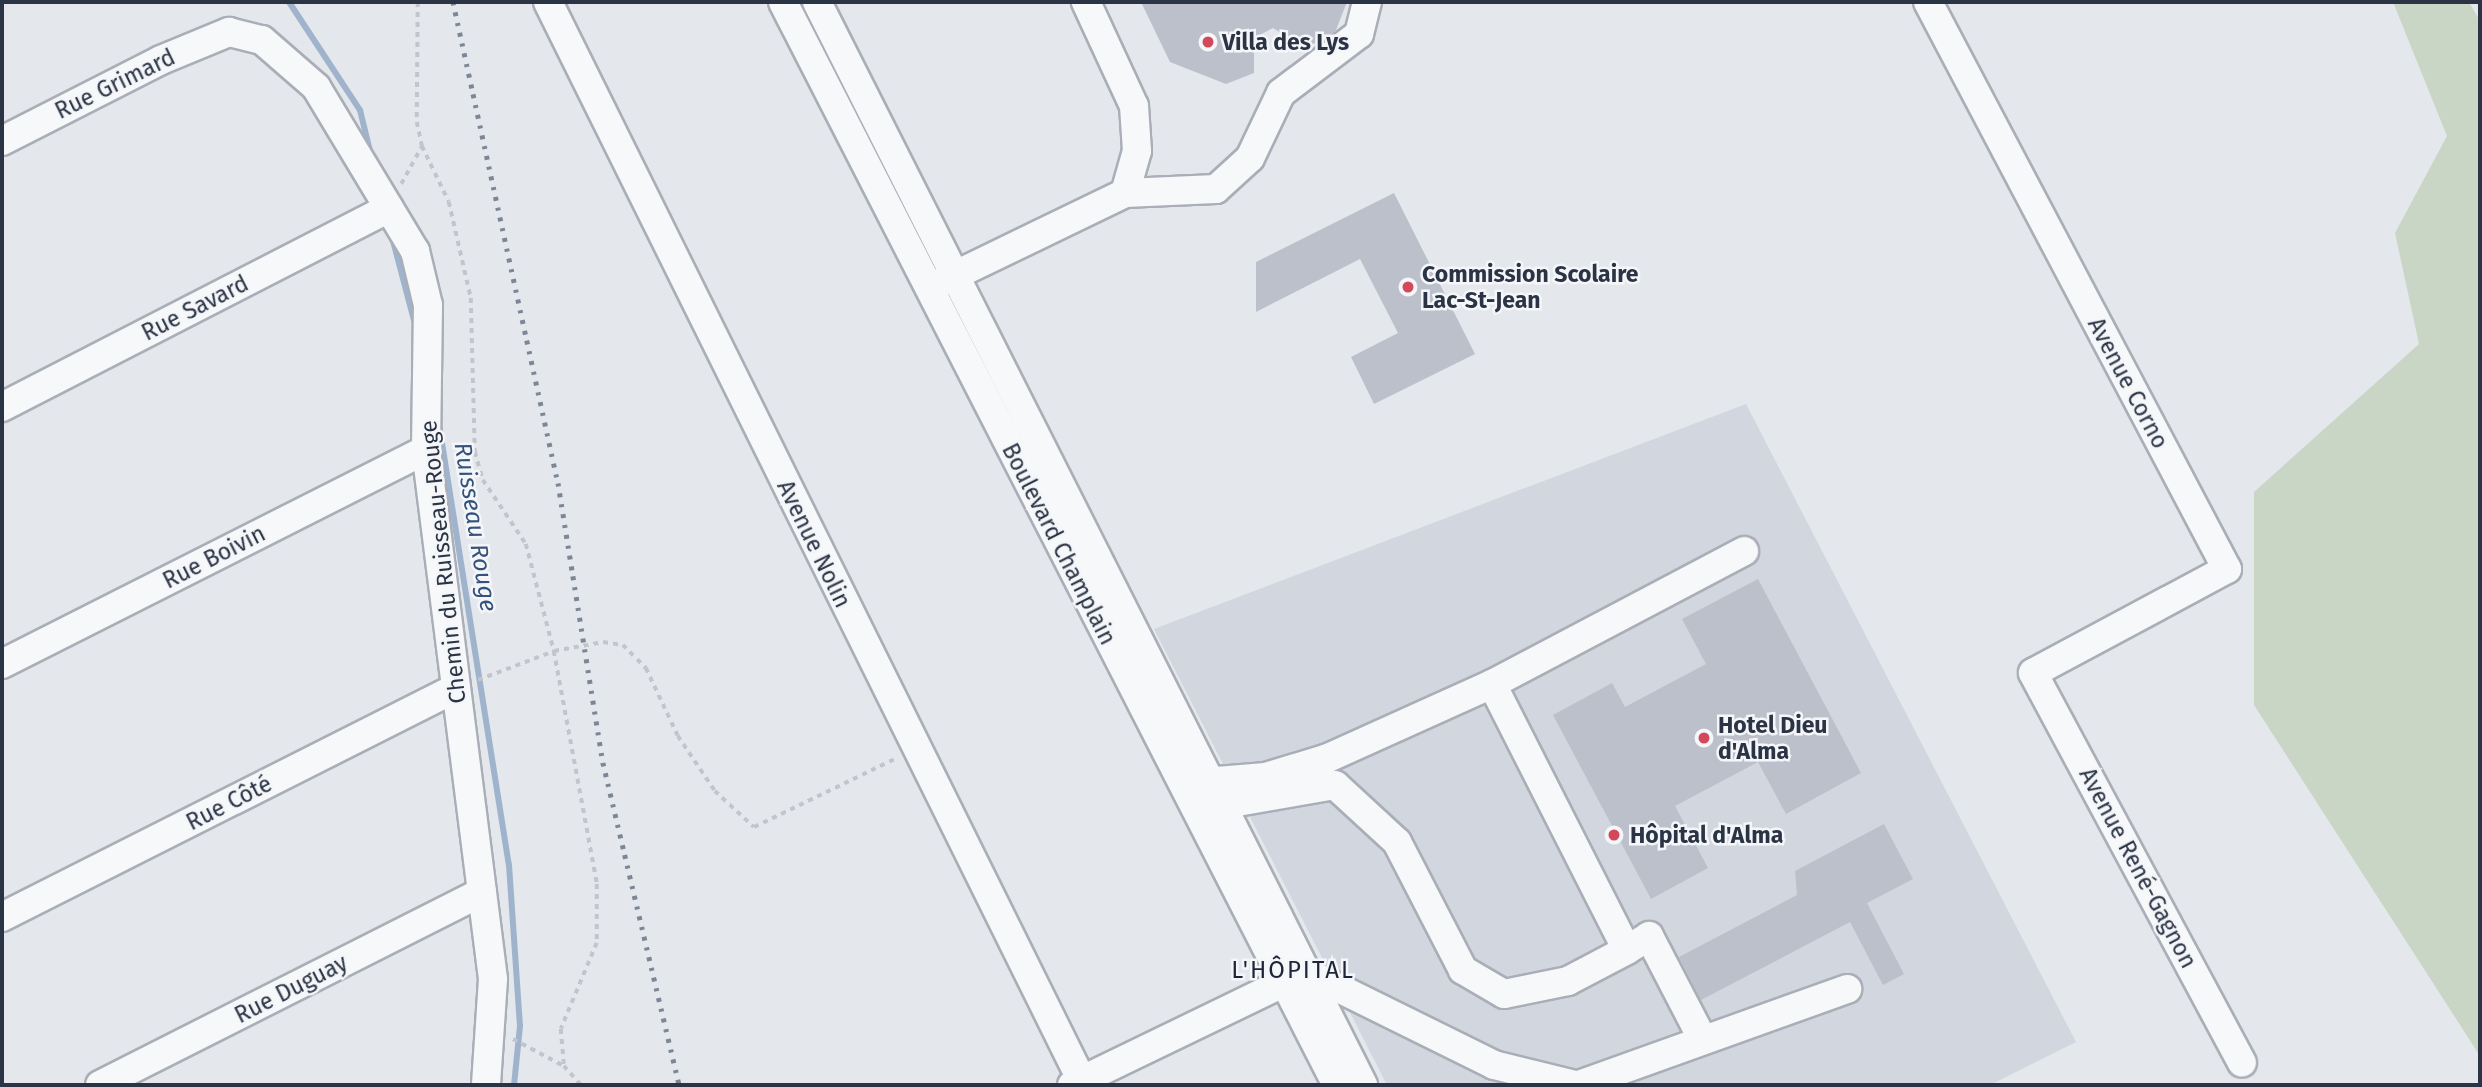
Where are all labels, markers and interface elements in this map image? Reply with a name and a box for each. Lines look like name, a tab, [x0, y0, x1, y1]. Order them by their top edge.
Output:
place label: Villa des Lys	[1222, 28, 1349, 56]
marker: Villa des Lys	[1200, 34, 1216, 50]
street label: Rue Grimard	[51, 43, 179, 125]
place label: Commission Scolaire Lac-St-Jean	[1422, 260, 1638, 314]
street label: Rue Savard	[137, 269, 253, 347]
marker: Commission Scolaire Lac-St-Jean	[1400, 279, 1416, 295]
street label: Avenue Corno	[2082, 313, 2174, 453]
street label: Chemin du Ruisseau-Rouge	[414, 419, 472, 705]
street label: Boulevard Champlain	[996, 439, 1122, 649]
water label: Ruisseau Rouge	[447, 440, 503, 614]
street label: Avenue Nolin	[771, 476, 857, 612]
street label: Rue Boivin	[158, 519, 270, 595]
place label: Hotel Dieu d'Alma	[1718, 711, 1828, 765]
marker: Hotel Dieu d'Alma	[1696, 730, 1712, 746]
street label: Avenue René-Gagnon	[2073, 763, 2203, 973]
street label: Rue Côté	[182, 770, 276, 836]
place label: Hôpital d'Alma	[1630, 821, 1783, 849]
marker: Hôpital d'Alma	[1604, 825, 1624, 845]
street label: Rue Duguay	[230, 949, 352, 1029]
district label: L'HÔPITAL	[1232, 957, 1354, 985]

